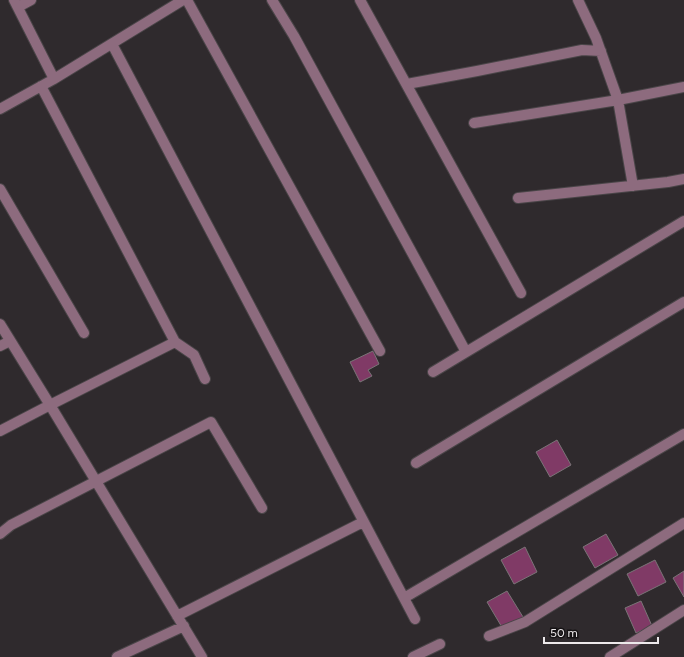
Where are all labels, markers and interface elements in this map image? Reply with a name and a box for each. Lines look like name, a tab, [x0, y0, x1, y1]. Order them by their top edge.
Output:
scale bar	[544, 619, 658, 645]
text: 50 m	[550, 626, 578, 640]

